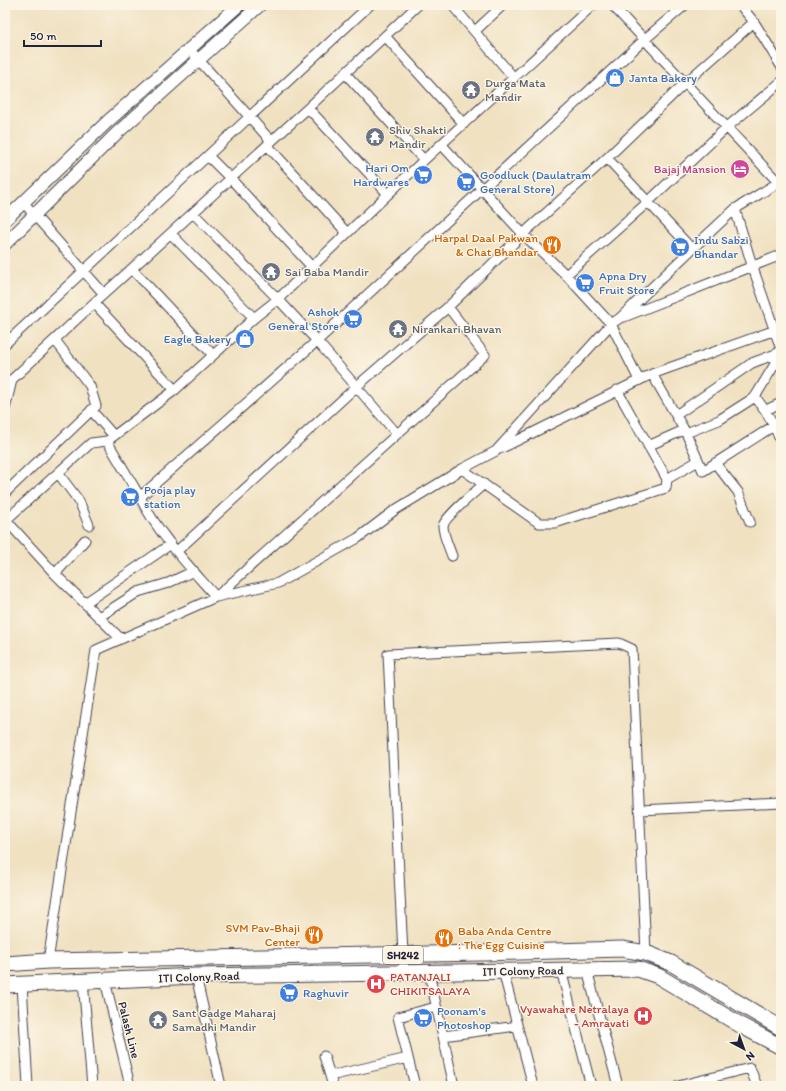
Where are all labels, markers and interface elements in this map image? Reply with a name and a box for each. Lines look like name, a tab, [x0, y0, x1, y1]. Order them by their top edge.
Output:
scale bar	[24, 22, 101, 48]
text: 50 m	[30, 29, 56, 43]
shop icon: Janta Bakery	[604, 67, 626, 89]
place label: Janta Bakery	[629, 71, 697, 85]
place label: Durga Mata Mandir	[485, 76, 546, 104]
temple icon: Durga Mata Mandir	[460, 79, 482, 101]
place label: Shiv Shakti Mandir	[389, 123, 446, 151]
temple icon: Shiv Shakti Mandir	[364, 126, 386, 148]
hotel icon: Bajaj Mansion	[729, 158, 751, 180]
place label: Hari Om Hardwares	[353, 161, 409, 189]
place label: Bajaj Mansion	[654, 162, 727, 176]
supermarket icon: Hari Om Hardwares	[412, 164, 434, 186]
place label: Goodluck (Daulatram General Store)	[480, 168, 592, 196]
supermarket icon: Goodluck (Daulatram General Store)	[455, 171, 477, 193]
place label: Harpal Daal Pakwan & Chat Bhandar	[434, 231, 538, 259]
place label: Indu Sabzi Bhandar	[694, 233, 749, 261]
restaurant icon: Harpal Daal Pakwan & Chat Bhandar	[541, 234, 563, 256]
supermarket icon: Indu Sabzi Bhandar	[669, 236, 691, 258]
temple icon: Sai Baba Mandir	[260, 261, 282, 283]
place label: Sai Baba Mandir	[285, 265, 369, 279]
place label: Apna Dry Fruit Store	[599, 269, 655, 297]
supermarket icon: Apna Dry Fruit Store	[574, 272, 596, 294]
place label: Ashok General Store	[268, 305, 340, 333]
supermarket icon: Ashok General Store	[342, 308, 364, 330]
temple icon: Nirankari Bhavan	[387, 318, 409, 340]
place label: Nirankari Bhavan	[412, 322, 502, 336]
shop icon: Eagle Bakery	[234, 328, 256, 350]
place label: Eagle Bakery	[164, 332, 231, 346]
place label: Pooja play station	[144, 483, 196, 511]
supermarket icon: Pooja play station	[119, 486, 141, 508]
place label: SVM Pav-Bhaji Center	[225, 921, 300, 949]
restaurant icon: SVM Pav-Bhaji Center	[303, 924, 325, 946]
place label: Baba Anda Centre : The Egg Cuisine	[458, 924, 552, 952]
restaurant icon: Baba Anda Centre : The Egg Cuisine	[433, 927, 455, 949]
road number: SH242	[383, 946, 423, 964]
street label: ITI Colony Road	[482, 963, 564, 979]
street label: ITI Colony Road	[158, 969, 240, 985]
place label: PATANJALI CHIKITSALAYA	[390, 970, 470, 998]
hospital icon: PATANJALI CHIKITSALAYA	[365, 973, 387, 995]
supermarket icon: Raghuvir	[278, 982, 300, 1004]
place label: Raghuvir	[303, 986, 349, 1000]
street label: Palash Line	[115, 1000, 143, 1060]
place label: Vyawahare Netralaya - Amravati	[520, 1002, 629, 1030]
place label: Poonam's Photoshop	[437, 1004, 491, 1032]
hospital icon: Vyawahare Netralaya - Amravati	[632, 1005, 654, 1027]
place label: Sant Gadge Maharaj Samadhi Mandir	[172, 1006, 276, 1034]
supermarket icon: Poonam's Photoshop	[412, 1007, 434, 1029]
temple icon: Sant Gadge Maharaj Samadhi Mandir	[147, 1009, 169, 1031]
north arrow	[724, 1029, 764, 1069]
text: N	[743, 1049, 757, 1064]

